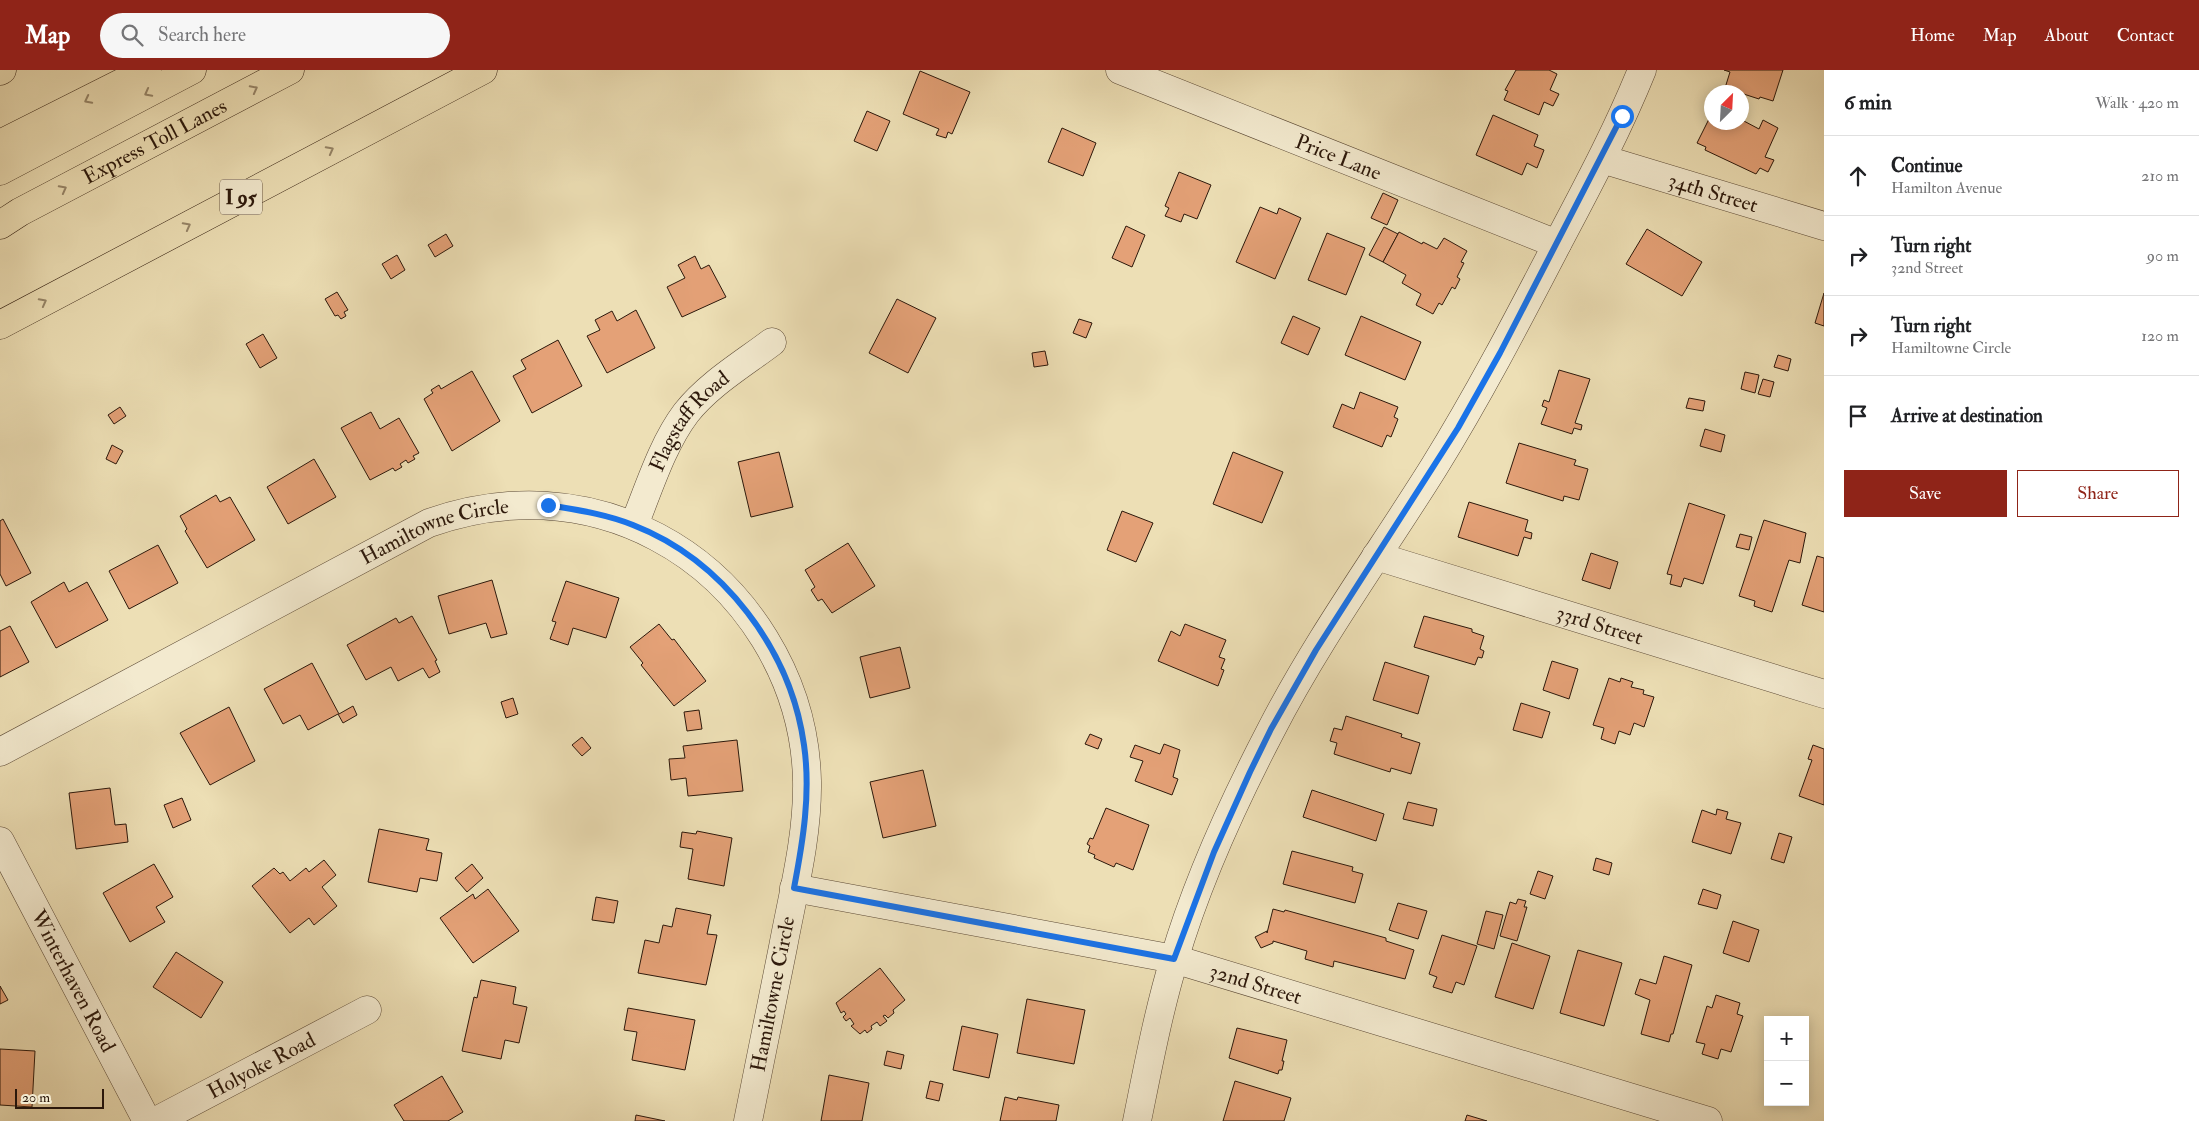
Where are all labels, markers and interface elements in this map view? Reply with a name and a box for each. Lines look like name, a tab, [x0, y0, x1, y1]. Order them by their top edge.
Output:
search box	[100, 13, 450, 58]
text: Map	[25, 20, 70, 51]
icon: search	[118, 21, 146, 49]
text: Search here	[158, 23, 246, 47]
text: Home	[1910, 24, 1955, 47]
text: Map	[1983, 24, 2017, 47]
text: About	[2045, 24, 2089, 47]
text: Contact	[2117, 24, 2174, 47]
one-way arrow	[248, 85, 257, 95]
north arrow	[1704, 85, 1749, 130]
one-way arrow	[145, 87, 154, 97]
text: 6 min	[1844, 89, 1892, 116]
street label: Express Toll Lanes	[78, 92, 231, 190]
text: Walk · 420 m	[2095, 93, 2179, 113]
one-way arrow	[84, 94, 93, 104]
route start	[1611, 105, 1634, 128]
street label: Price Lane	[1291, 128, 1386, 186]
one-way arrow	[325, 147, 334, 157]
text: Continue	[1891, 154, 1962, 178]
icon: ahead	[1844, 162, 1872, 190]
street label: 34th Street	[1665, 166, 1761, 219]
text: 210 m	[2141, 166, 2179, 186]
text: Hamilton Avenue	[1891, 178, 2002, 198]
road number: I 95	[220, 180, 262, 214]
one-way arrow	[58, 186, 67, 196]
one-way arrow	[181, 222, 190, 232]
text: Turn right	[1891, 234, 1971, 258]
icon: right	[1844, 242, 1872, 270]
text: 90 m	[2147, 246, 2179, 266]
text: 32nd Street	[1891, 258, 1963, 278]
one-way arrow	[38, 299, 47, 309]
text: Turn right	[1891, 314, 1971, 338]
icon: right	[1844, 322, 1872, 350]
text: 120 m	[2141, 326, 2179, 346]
text: Hamiltowne Circle	[1891, 338, 2011, 358]
street label: Flagstaff Road	[643, 364, 735, 476]
icon: arrive	[1844, 402, 1872, 430]
text: Arrive at destination	[1891, 404, 2043, 428]
button: Save	[1844, 470, 2007, 517]
button: Share	[2017, 470, 2179, 517]
street label: Hamiltowne Circle	[355, 492, 510, 571]
route end	[537, 494, 560, 517]
street label: 33rd Street	[1553, 599, 1646, 651]
street label: Winterhaven Road	[24, 904, 122, 1057]
street label: Hamiltowne Circle	[745, 914, 801, 1074]
street label: 32nd Street	[1206, 957, 1305, 1011]
map controls	[1764, 1016, 1809, 1106]
button: +	[1764, 1016, 1809, 1061]
street label: Holyoke Road	[203, 1026, 321, 1105]
button: −	[1764, 1061, 1809, 1106]
scale bar	[15, 1086, 104, 1109]
text: 20 m	[22, 1089, 50, 1106]

